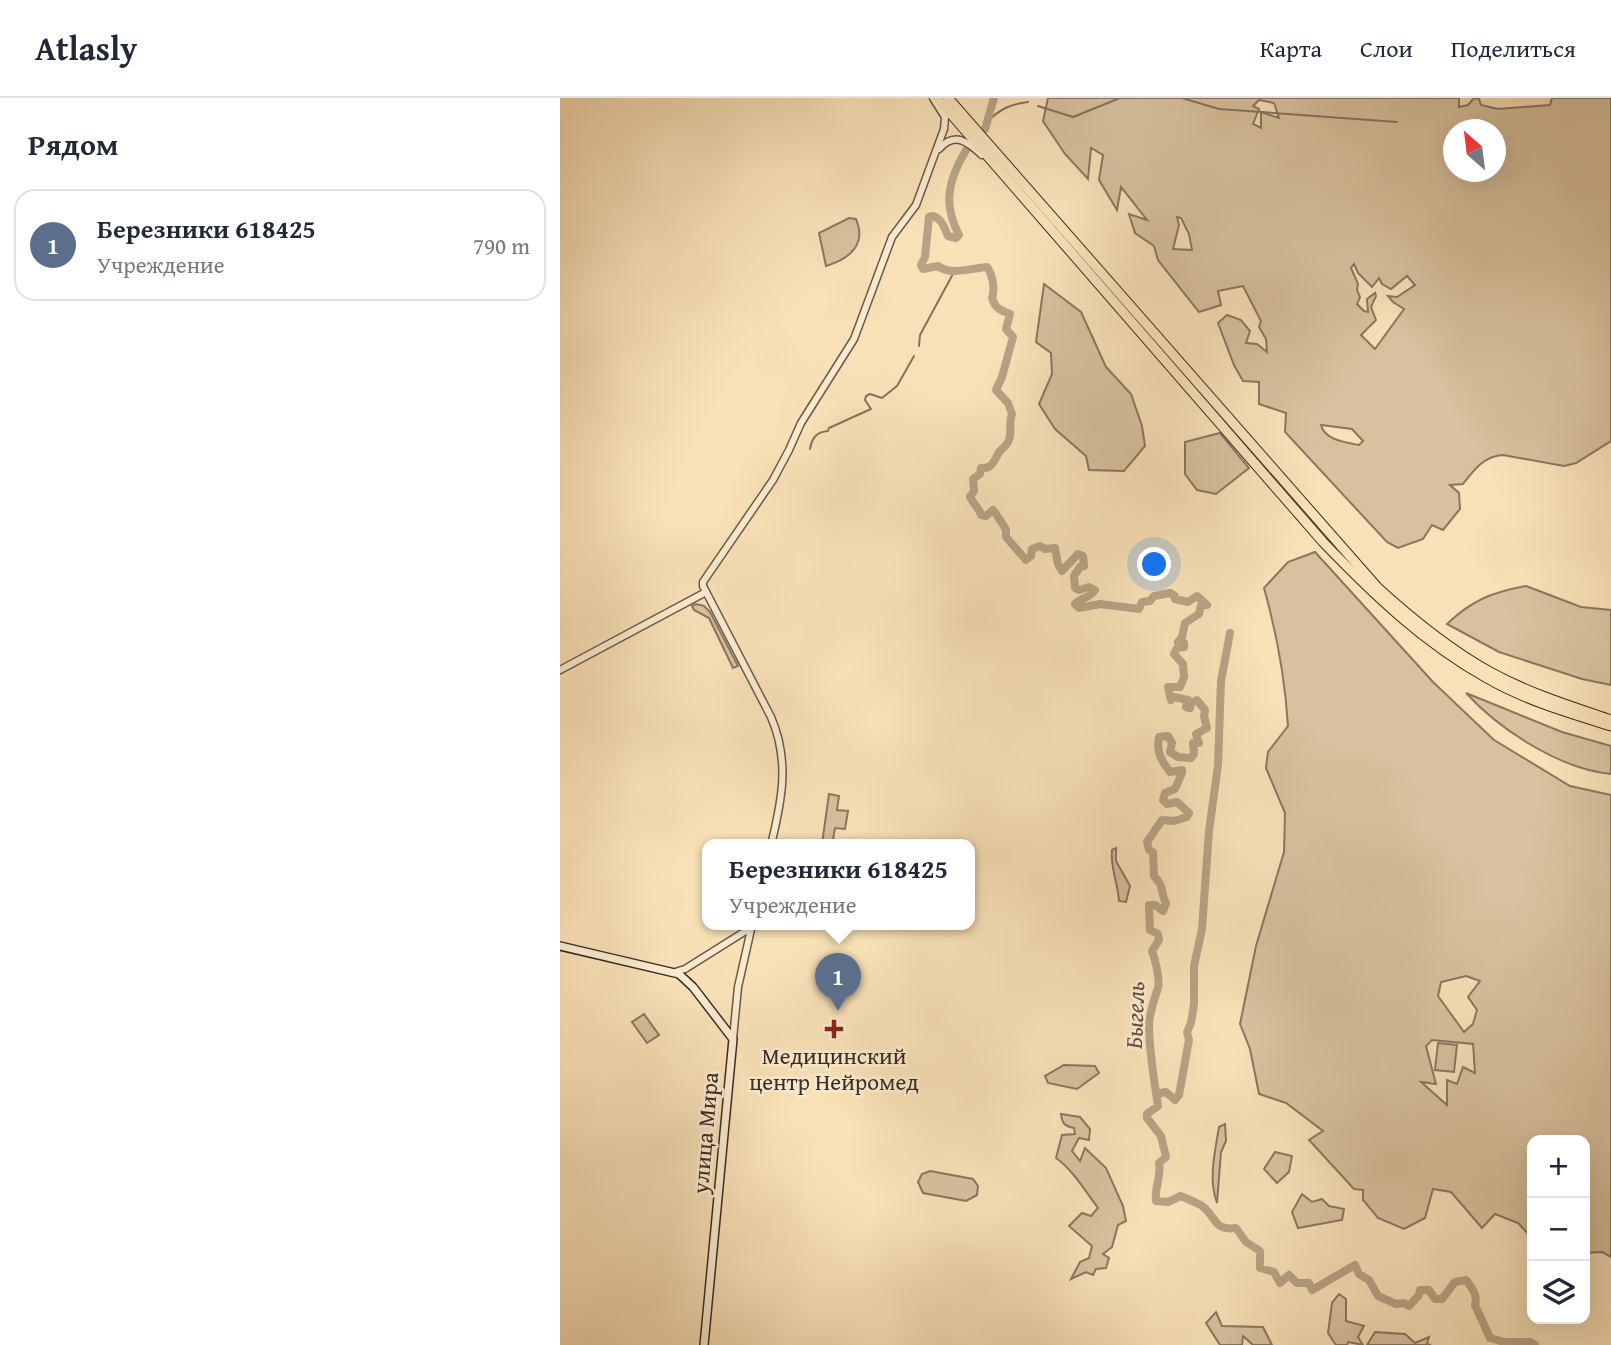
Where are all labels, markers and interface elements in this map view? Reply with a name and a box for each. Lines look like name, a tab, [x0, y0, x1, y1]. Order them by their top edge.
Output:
text: Atlasly	[35, 24, 137, 72]
text: Карта	[1260, 31, 1322, 66]
text: Слои	[1360, 31, 1413, 66]
text: Поделиться	[1451, 31, 1576, 66]
north arrow	[1443, 119, 1506, 182]
text: Рядом	[28, 122, 119, 166]
text: Березники 618425	[97, 209, 316, 248]
text: 1	[47, 229, 59, 262]
text: 790 m	[473, 229, 530, 262]
text: Учреждение	[97, 248, 224, 281]
your location	[1137, 547, 1171, 581]
popup	[702, 839, 975, 930]
text: Березники 618425	[729, 849, 948, 888]
text: Учреждение	[729, 888, 857, 921]
pin: 1	[815, 953, 861, 1011]
water label: Быгель	[1116, 980, 1153, 1050]
marker: Медицинский центр Нейромед	[824, 1019, 844, 1039]
place label: Медицинский центр Нейромед	[749, 1039, 919, 1098]
street label: улица Мира	[683, 1071, 726, 1196]
map controls	[1527, 1135, 1590, 1324]
button: +	[1527, 1135, 1590, 1198]
button: −	[1527, 1198, 1590, 1261]
button: layers	[1527, 1261, 1590, 1324]

